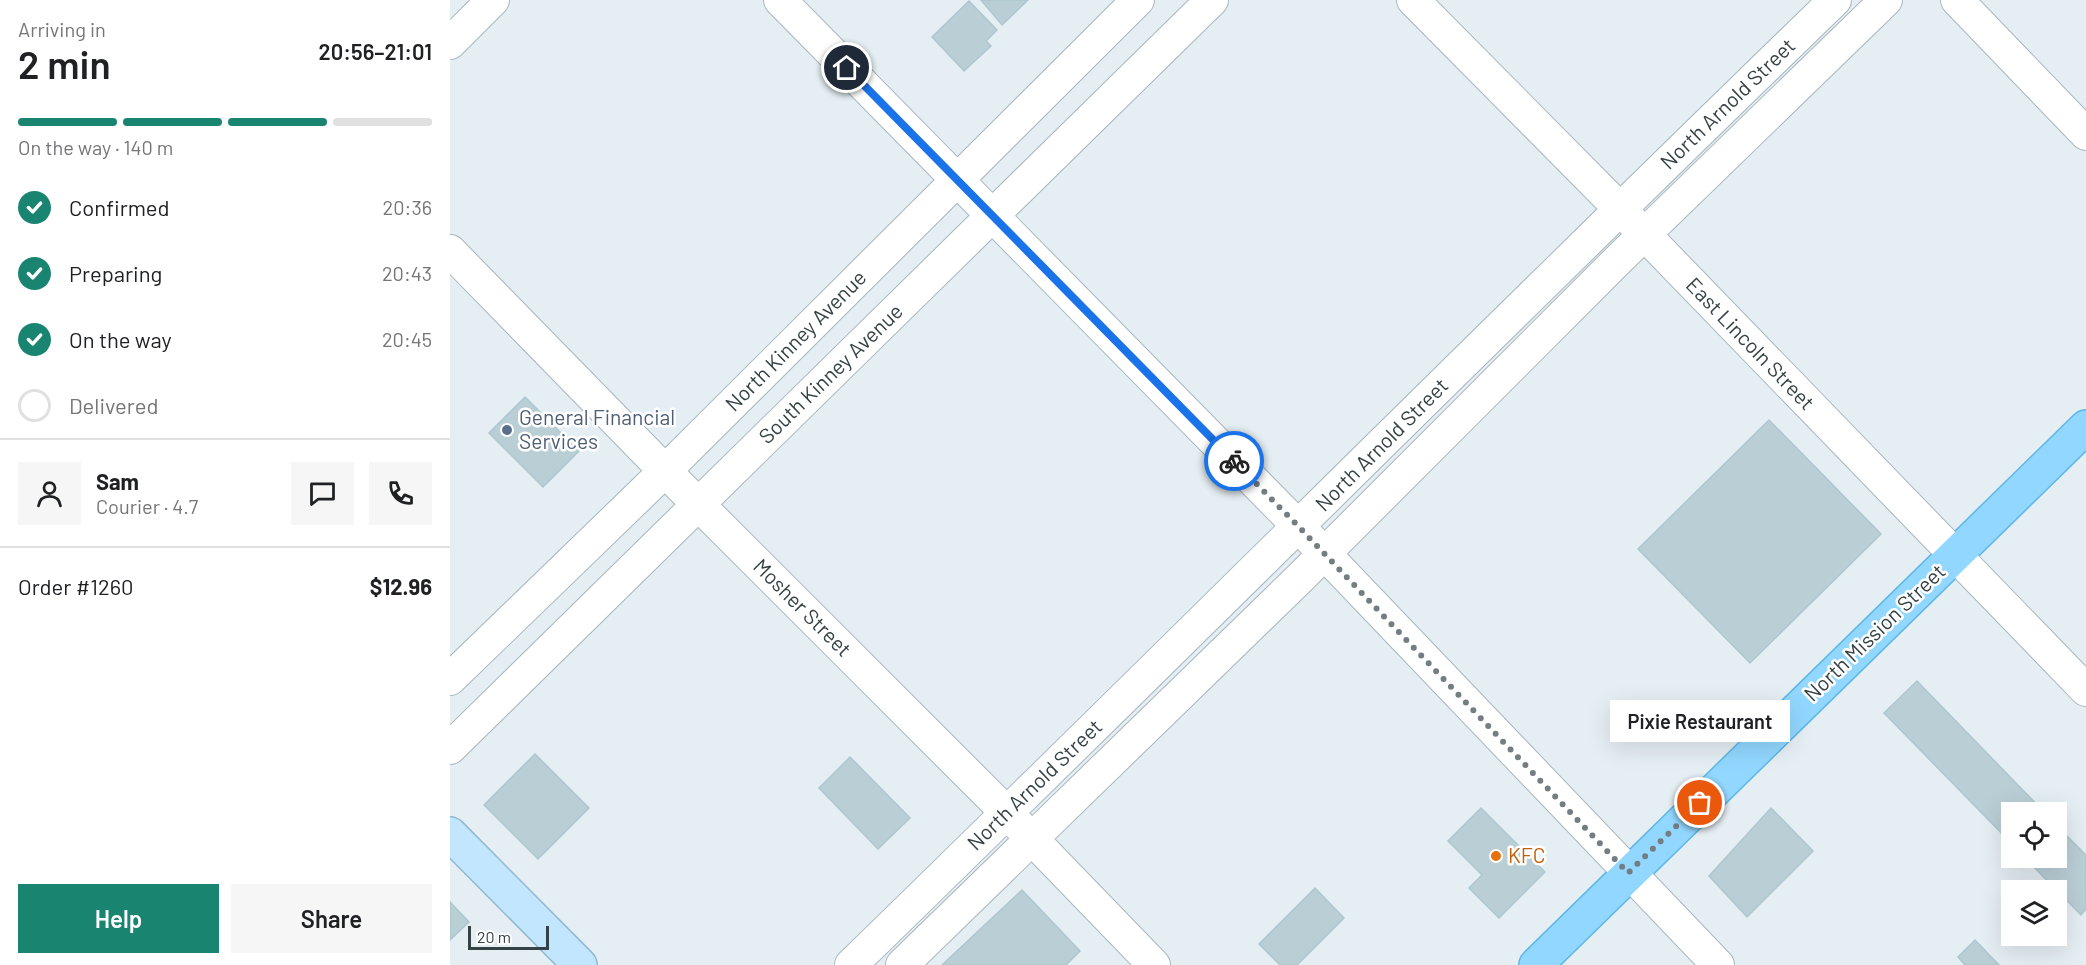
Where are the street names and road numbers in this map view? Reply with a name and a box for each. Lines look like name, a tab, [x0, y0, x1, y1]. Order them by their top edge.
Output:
street label: North Arnold Street	[1654, 32, 1800, 174]
street label: North Kinney Avenue	[719, 264, 871, 416]
street label: East Lincoln Street	[1682, 272, 1820, 414]
street label: South Kinney Avenue	[753, 298, 907, 448]
street label: North Arnold Street	[1309, 372, 1453, 516]
street label: Mosher Street	[749, 553, 857, 661]
street label: North Mission Street	[1798, 558, 1950, 706]
street label: North Arnold Street	[961, 713, 1107, 855]

